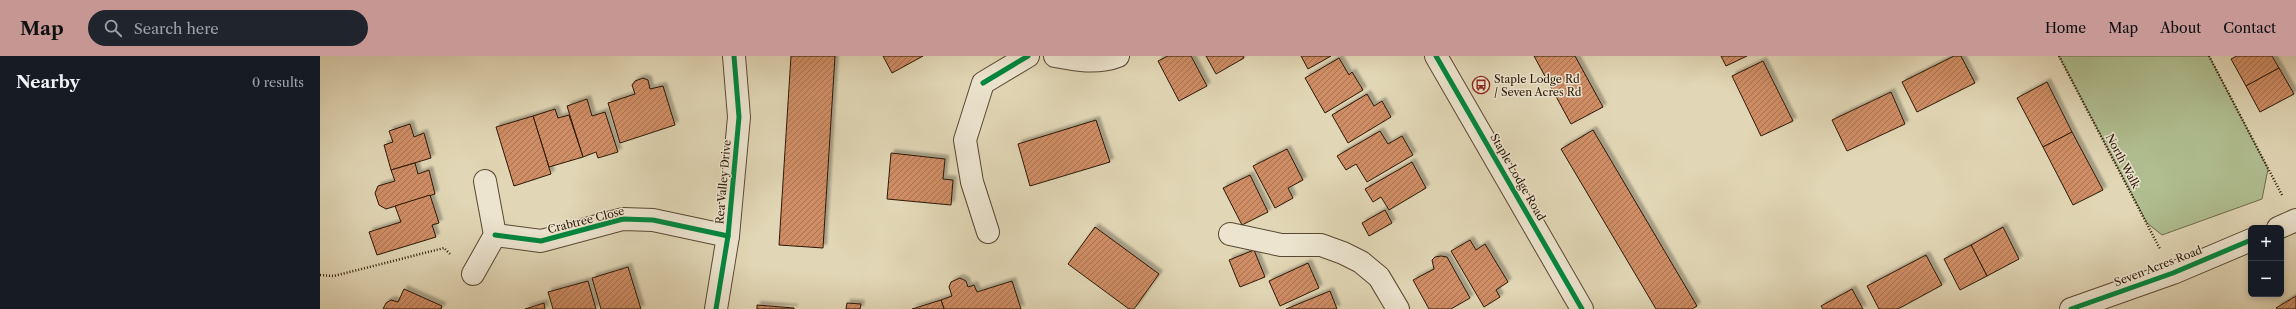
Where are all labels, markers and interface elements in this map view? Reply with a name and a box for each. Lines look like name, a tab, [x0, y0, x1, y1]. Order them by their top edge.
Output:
search box	[88, 10, 368, 46]
text: Map	[20, 17, 64, 40]
icon: search	[102, 17, 124, 39]
text: Search here	[134, 19, 219, 38]
text: Home	[2045, 19, 2086, 37]
text: Map	[2108, 19, 2138, 37]
text: About	[2160, 19, 2201, 37]
text: Contact	[2223, 19, 2276, 37]
text: Nearby	[16, 72, 80, 92]
place label: Staple Lodge Rd / Seven Acres Rd	[1494, 72, 1582, 99]
text: 0 results	[252, 74, 304, 90]
bus stop icon: Staple Lodge Rd / Seven Acres Rd	[1471, 75, 1491, 95]
street label: Staple Lodge Road	[1487, 131, 1549, 223]
street label: North Walk	[2103, 131, 2144, 191]
street label: Rea Valley Drive	[712, 139, 734, 225]
street label: Crabtree Close	[546, 204, 626, 236]
map controls	[2248, 225, 2284, 297]
button: +	[2248, 225, 2284, 261]
street label: Seven Acres Road	[2112, 243, 2204, 289]
button: −	[2248, 261, 2284, 297]

